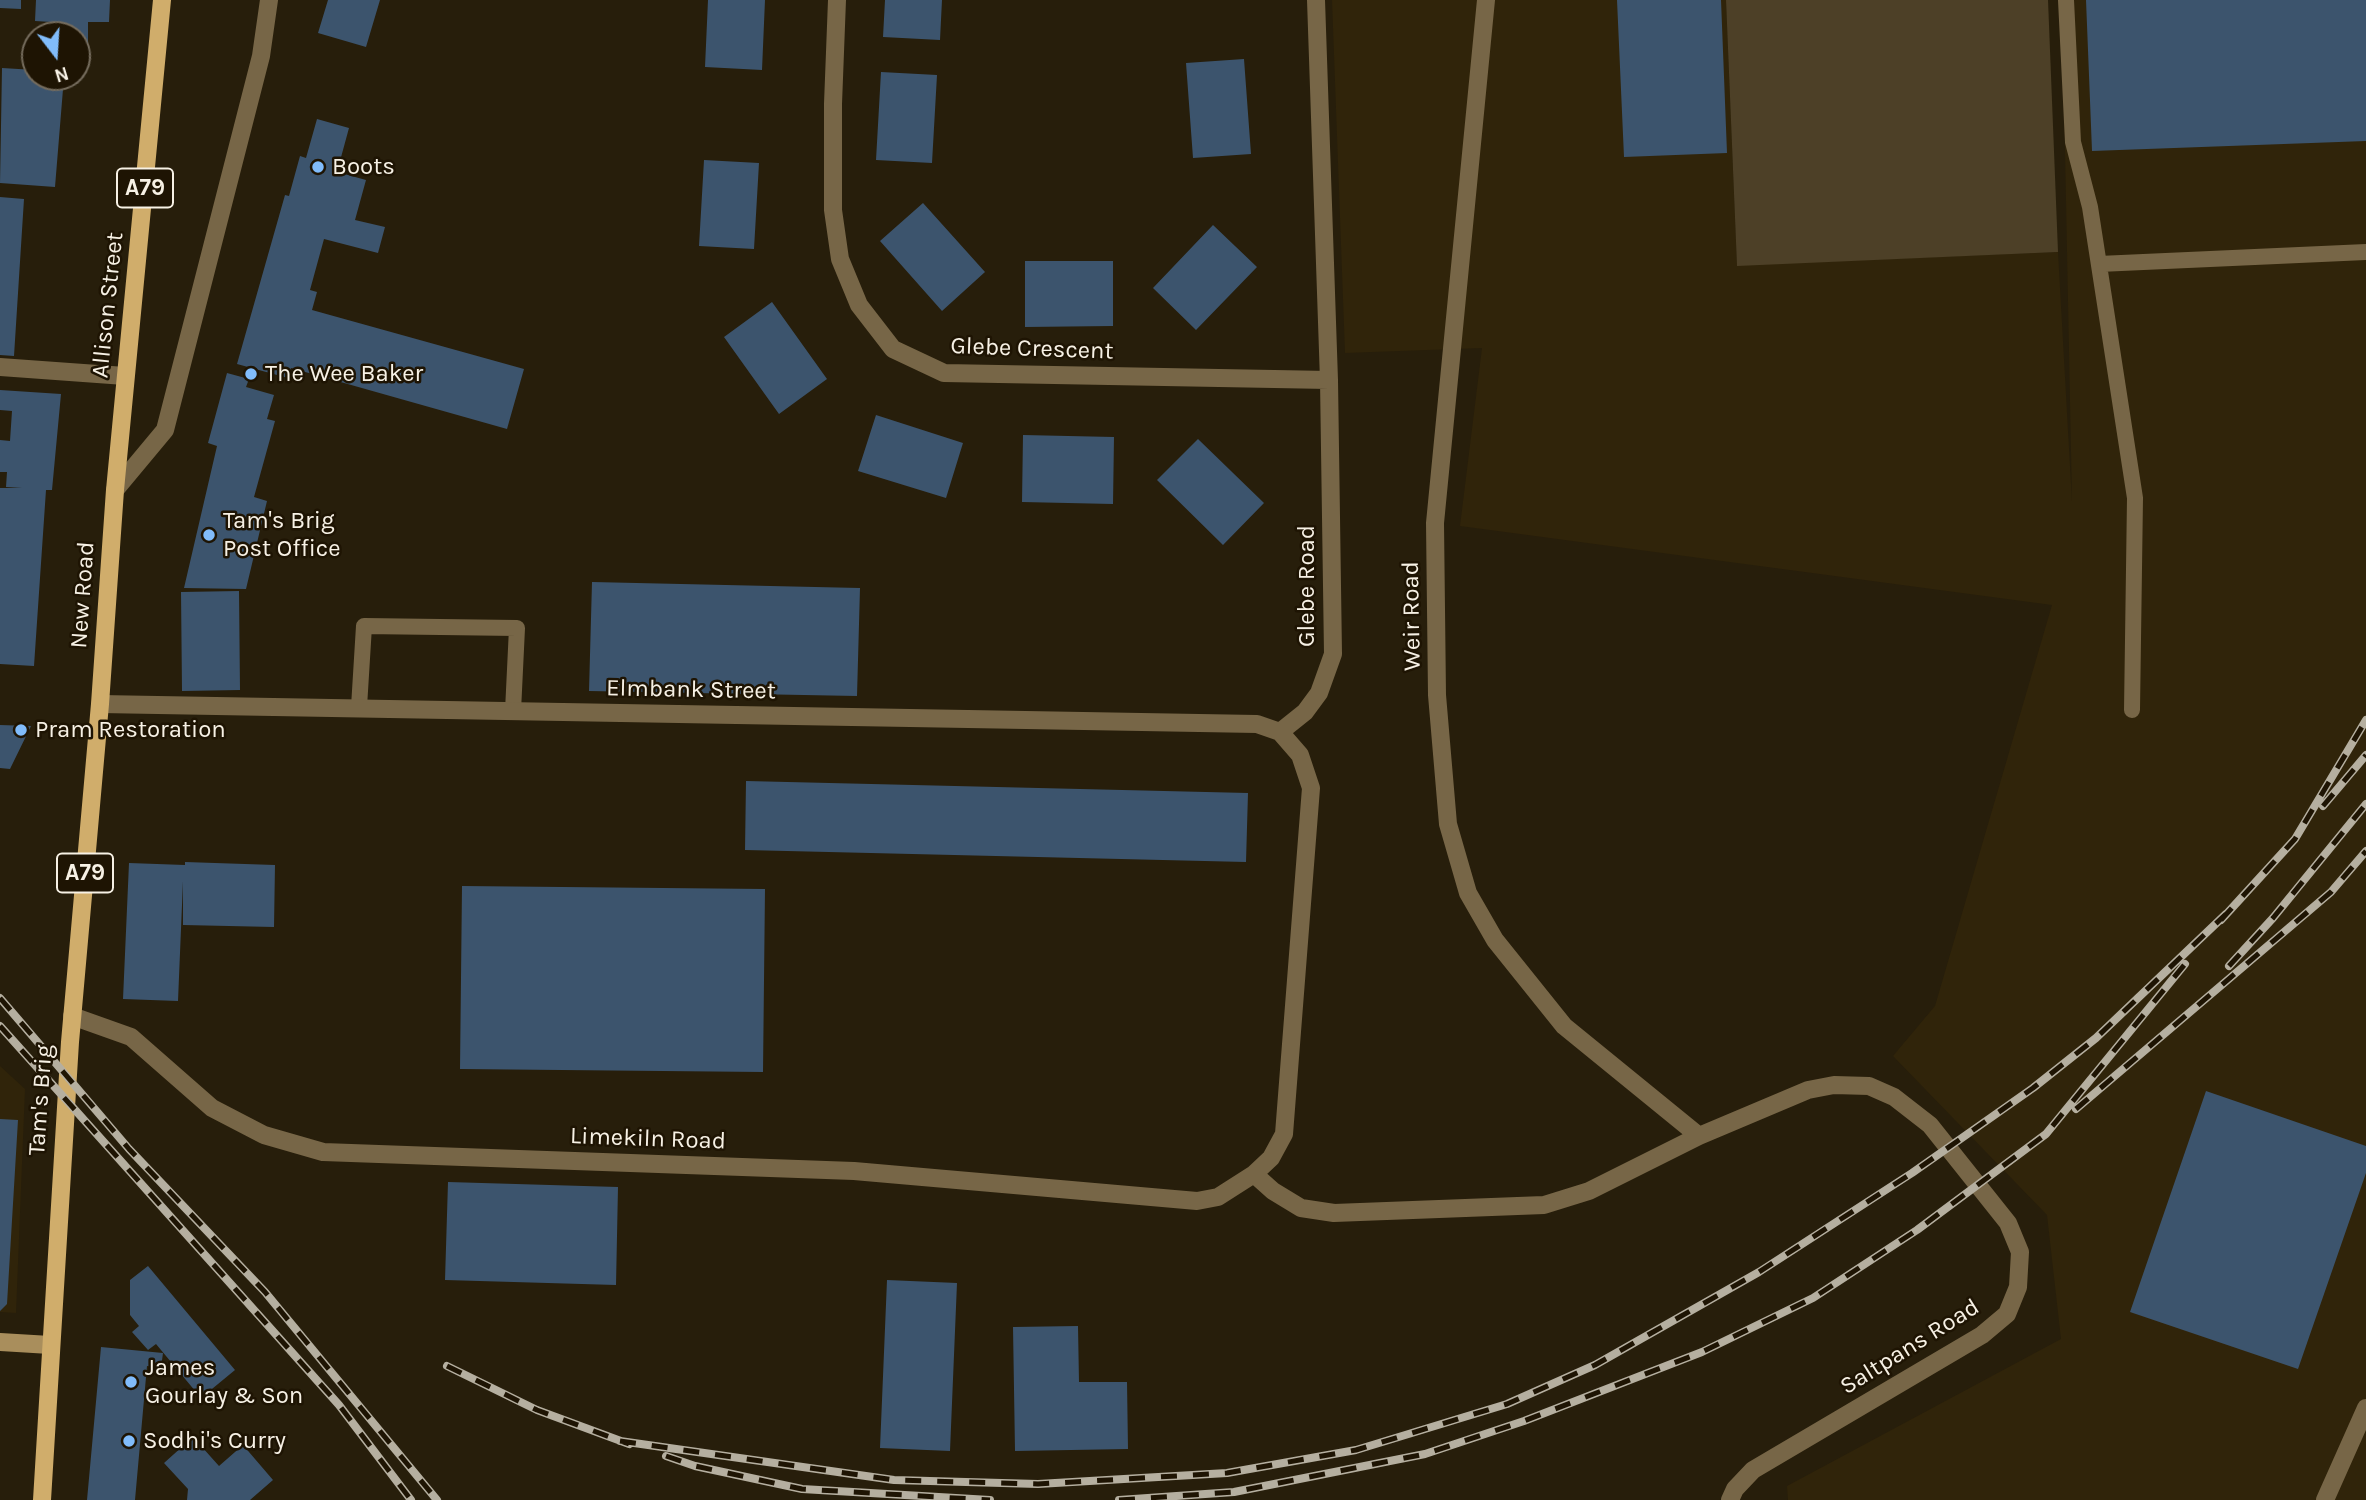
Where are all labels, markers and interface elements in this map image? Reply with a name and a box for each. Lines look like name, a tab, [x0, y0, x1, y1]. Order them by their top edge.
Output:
north arrow	[21, 21, 91, 91]
text: N	[52, 62, 71, 87]
place label: Boots	[332, 153, 395, 181]
marker: Boots	[310, 159, 326, 175]
road number: A79	[117, 168, 173, 208]
street label: Allison Street	[86, 231, 130, 379]
street label: Glebe Crescent	[950, 332, 1114, 366]
place label: The Wee Baker	[265, 360, 423, 388]
marker: The Wee Baker	[243, 366, 259, 382]
place label: Tam's Brig Post Office	[223, 507, 341, 563]
street label: Glebe Road	[1293, 525, 1321, 647]
marker: Tam's Brig Post Office	[201, 527, 217, 543]
street label: New Road	[65, 541, 101, 649]
street label: Weir Road	[1397, 561, 1427, 671]
street label: Elmbank Street	[606, 674, 776, 706]
place label: Pram Restoration	[35, 716, 226, 744]
marker: Pram Restoration	[13, 722, 29, 738]
road number: A79	[57, 853, 113, 892]
street label: Tam's Brig	[23, 1043, 59, 1157]
street label: Limekiln Road	[570, 1122, 726, 1156]
street label: Saltpans Road	[1835, 1293, 1985, 1401]
place label: James Gourlay & Son	[145, 1354, 303, 1410]
marker: James Gourlay & Son	[123, 1374, 139, 1390]
place label: Sodhi's Curry	[143, 1427, 286, 1455]
marker: Sodhi's Curry	[121, 1433, 137, 1449]

